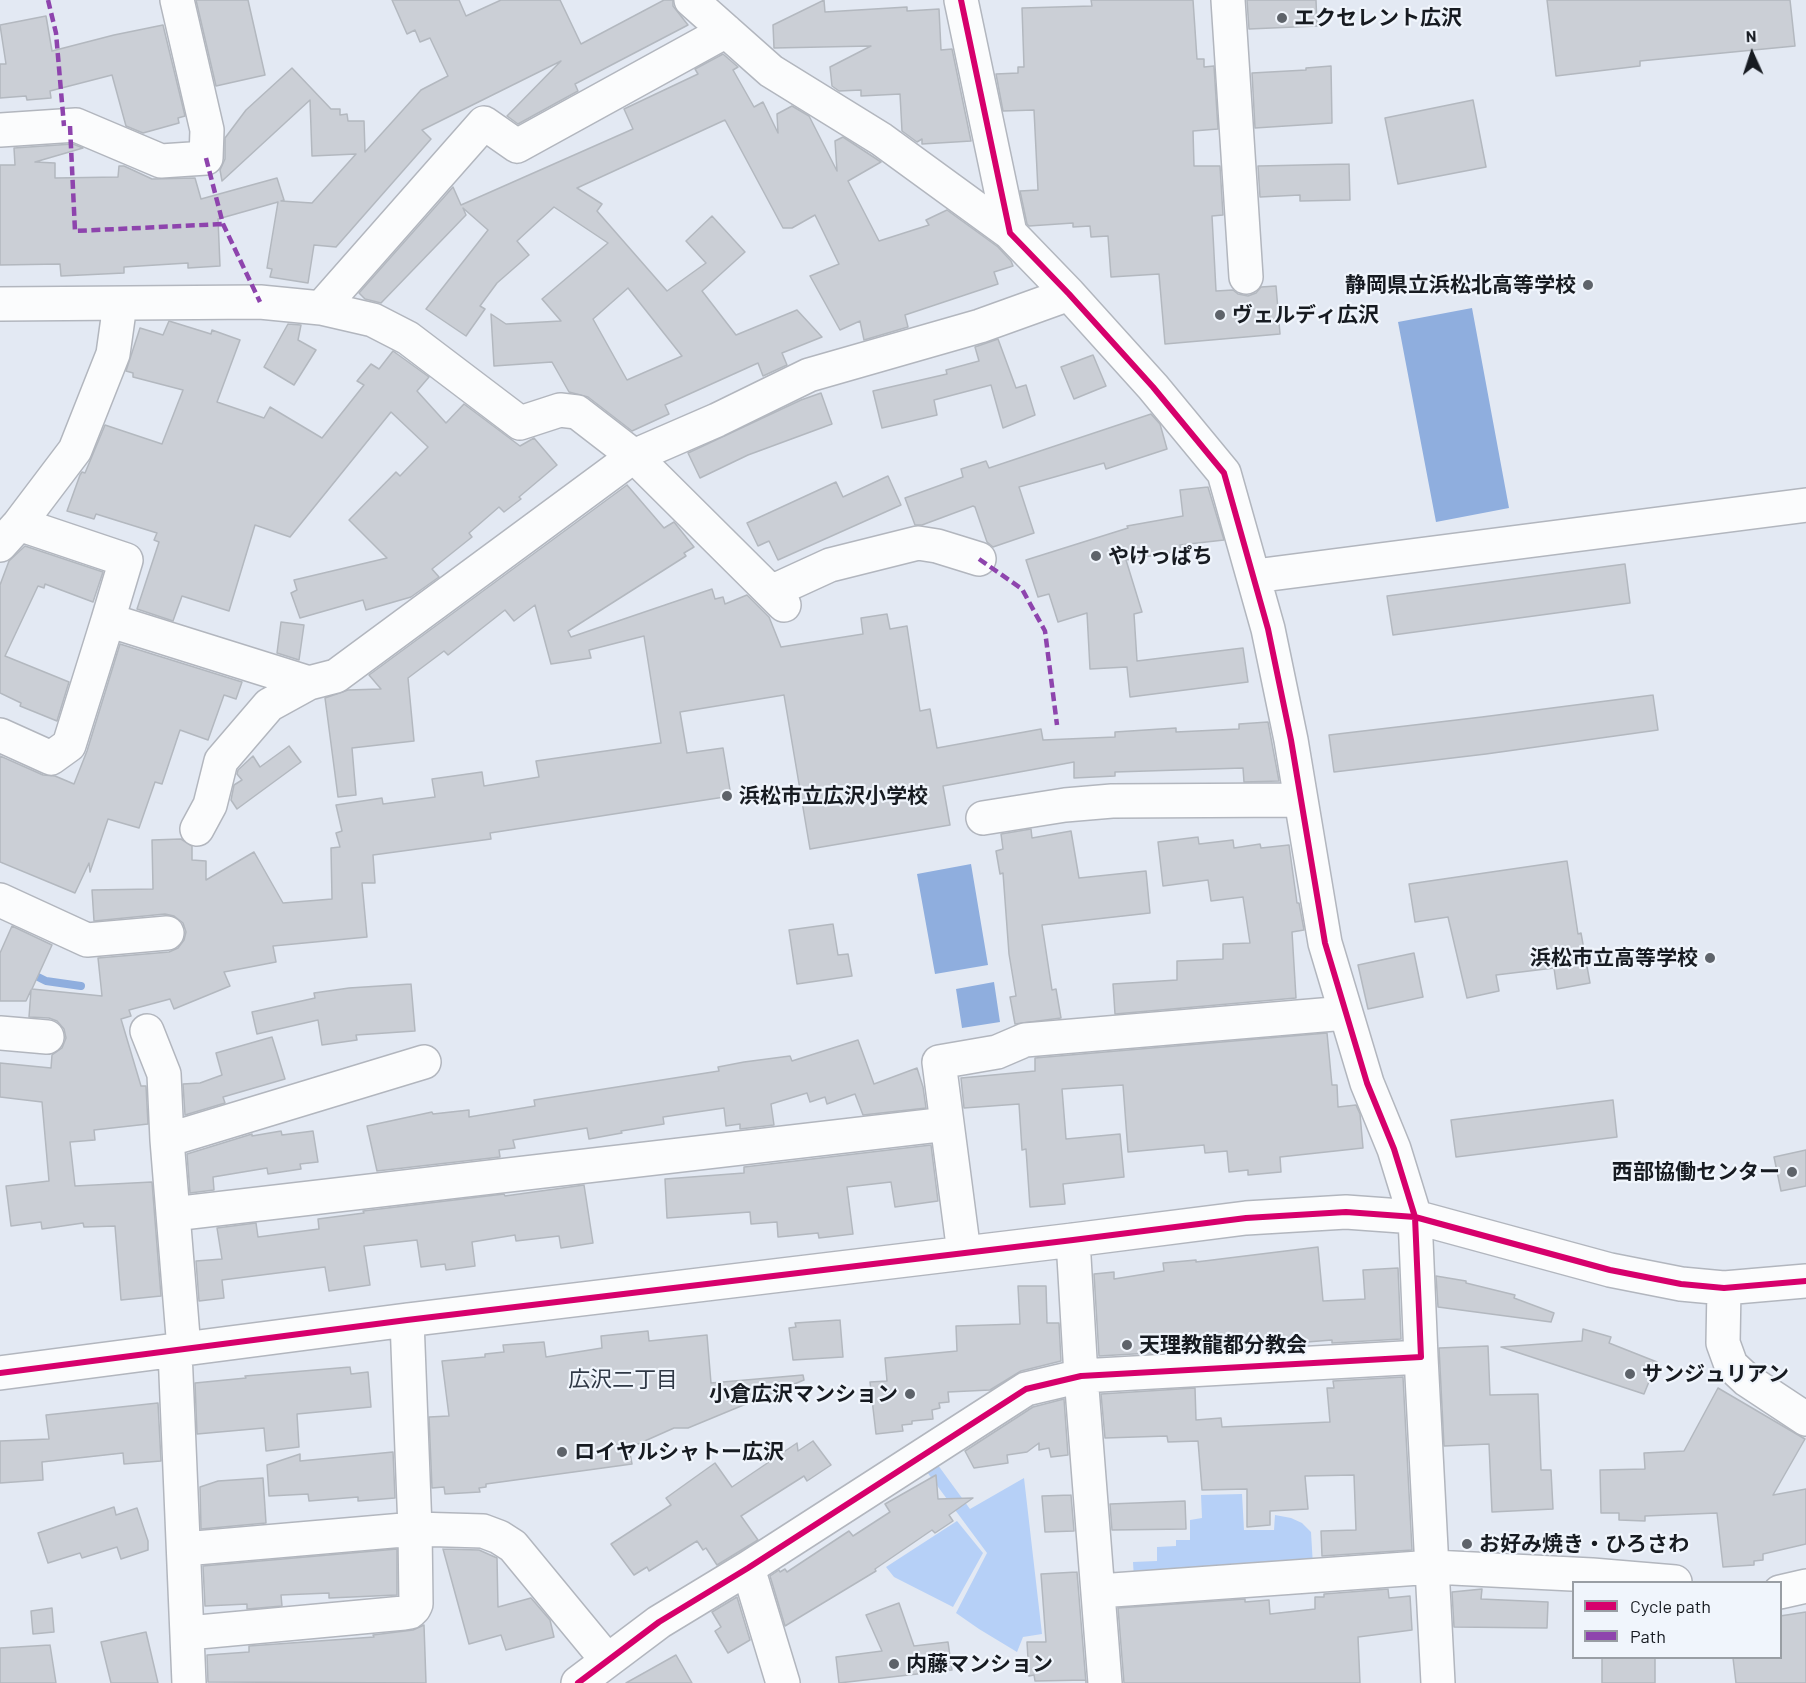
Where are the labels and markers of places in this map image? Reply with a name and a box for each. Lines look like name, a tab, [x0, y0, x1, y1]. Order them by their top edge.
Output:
place label: エクセレント広沢	[1294, 5, 1462, 31]
marker: エクセレント広沢	[1275, 11, 1289, 25]
place label: 静岡県立浜松北高等学校	[1345, 272, 1576, 298]
marker: 静岡県立浜松北高等学校	[1581, 278, 1595, 292]
place label: ヴェルディ広沢	[1232, 302, 1379, 328]
marker: ヴェルディ広沢	[1213, 308, 1227, 322]
place label: やけっぱち	[1108, 543, 1213, 569]
marker: やけっぱち	[1089, 549, 1103, 563]
place label: 浜松市立広沢小学校	[739, 783, 928, 809]
marker: 浜松市立広沢小学校	[720, 789, 734, 803]
place label: 浜松市立高等学校	[1530, 945, 1698, 971]
marker: 浜松市立高等学校	[1703, 951, 1717, 965]
place label: 西部協働センター	[1612, 1159, 1780, 1185]
marker: 西部協働センター	[1785, 1165, 1799, 1179]
place label: 天理教龍都分教会	[1139, 1332, 1307, 1358]
marker: 天理教龍都分教会	[1120, 1338, 1134, 1352]
place label: サンジュリアン	[1642, 1361, 1789, 1387]
marker: サンジュリアン	[1623, 1367, 1637, 1381]
place label: 小倉広沢マンション	[709, 1381, 898, 1407]
marker: 小倉広沢マンション	[903, 1387, 917, 1401]
place label: ロイヤルシャトー広沢	[574, 1439, 784, 1465]
marker: ロイヤルシャトー広沢	[555, 1445, 569, 1459]
place label: お好み焼き・ひろさわ	[1479, 1531, 1689, 1557]
marker: お好み焼き・ひろさわ	[1460, 1537, 1474, 1551]
place label: 内藤マンション	[906, 1651, 1053, 1677]
marker: 内藤マンション	[887, 1657, 901, 1671]

